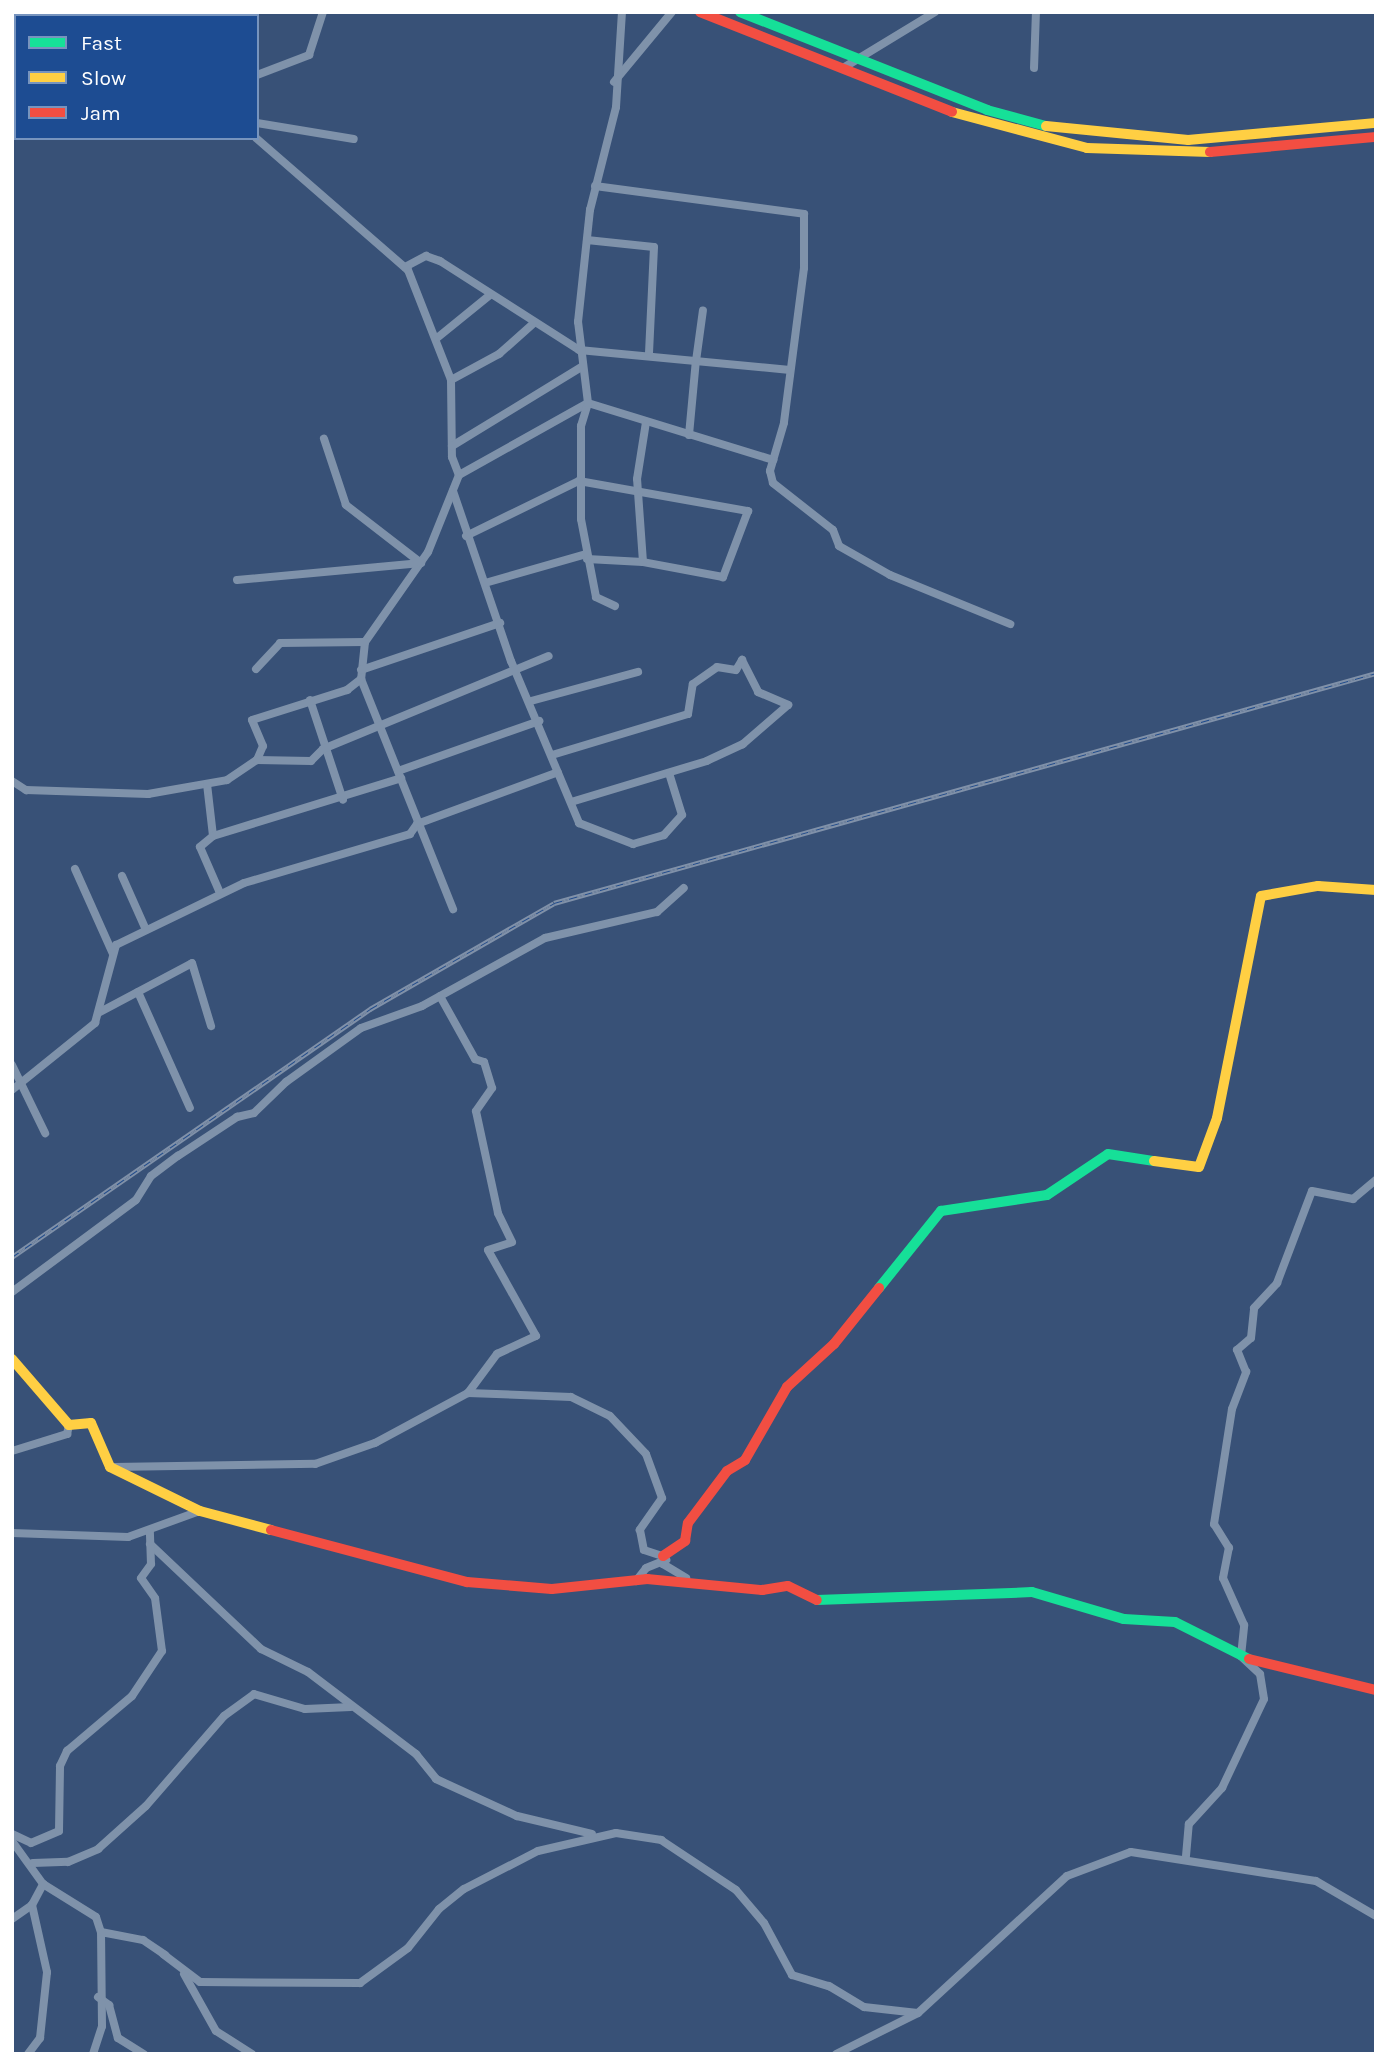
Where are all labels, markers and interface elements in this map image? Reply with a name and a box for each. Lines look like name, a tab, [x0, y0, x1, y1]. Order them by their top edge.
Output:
legend	[14, 14, 259, 140]
text: Fast	[81, 31, 122, 55]
text: Slow	[81, 66, 126, 90]
text: Jam	[81, 101, 121, 125]

